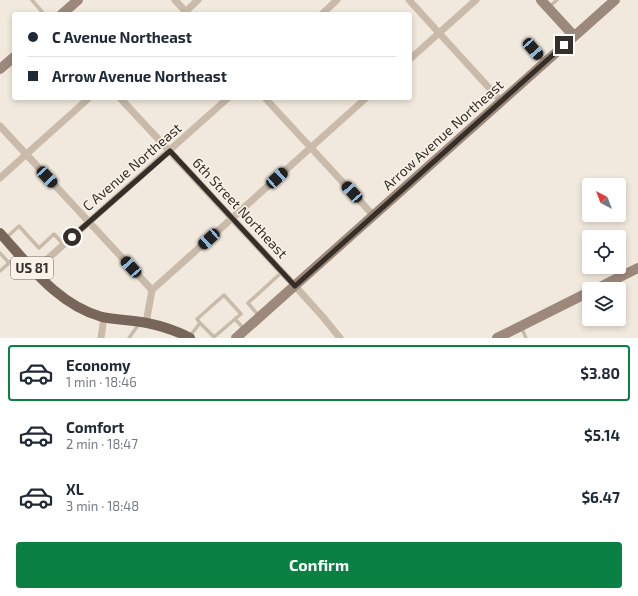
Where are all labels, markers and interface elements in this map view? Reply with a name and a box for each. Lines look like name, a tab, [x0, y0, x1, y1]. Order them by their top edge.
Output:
text: C Avenue Northeast	[52, 28, 192, 46]
car	[521, 36, 545, 62]
route end	[555, 36, 573, 54]
text: Arrow Avenue Northeast	[52, 67, 227, 85]
street label: Arrow Avenue Northeast	[379, 76, 506, 193]
street label: C Avenue Northeast	[79, 119, 185, 214]
street label: 6th Street Northeast	[189, 154, 291, 261]
car	[34, 164, 60, 190]
car	[264, 166, 290, 190]
north arrow	[582, 178, 626, 222]
map controls	[582, 178, 626, 326]
car	[340, 179, 364, 205]
car	[196, 227, 222, 251]
route start	[63, 228, 81, 246]
button: locate	[582, 230, 626, 274]
car	[119, 254, 143, 280]
road number: US 81	[11, 257, 53, 279]
button: layers	[582, 282, 626, 326]
icon: car	[18, 355, 54, 391]
text: Economy	[66, 356, 131, 374]
text: $3.80	[580, 364, 620, 382]
text: 1 min · 18:46	[66, 374, 137, 390]
icon: car	[18, 417, 54, 453]
text: Comfort	[66, 418, 124, 436]
text: $5.14	[584, 426, 620, 444]
text: 2 min · 18:47	[66, 436, 138, 452]
icon: car	[18, 479, 54, 515]
text: XL	[66, 480, 84, 498]
text: $6.47	[581, 488, 620, 506]
text: 3 min · 18:48	[66, 498, 139, 514]
button: Confirm	[16, 542, 622, 588]

